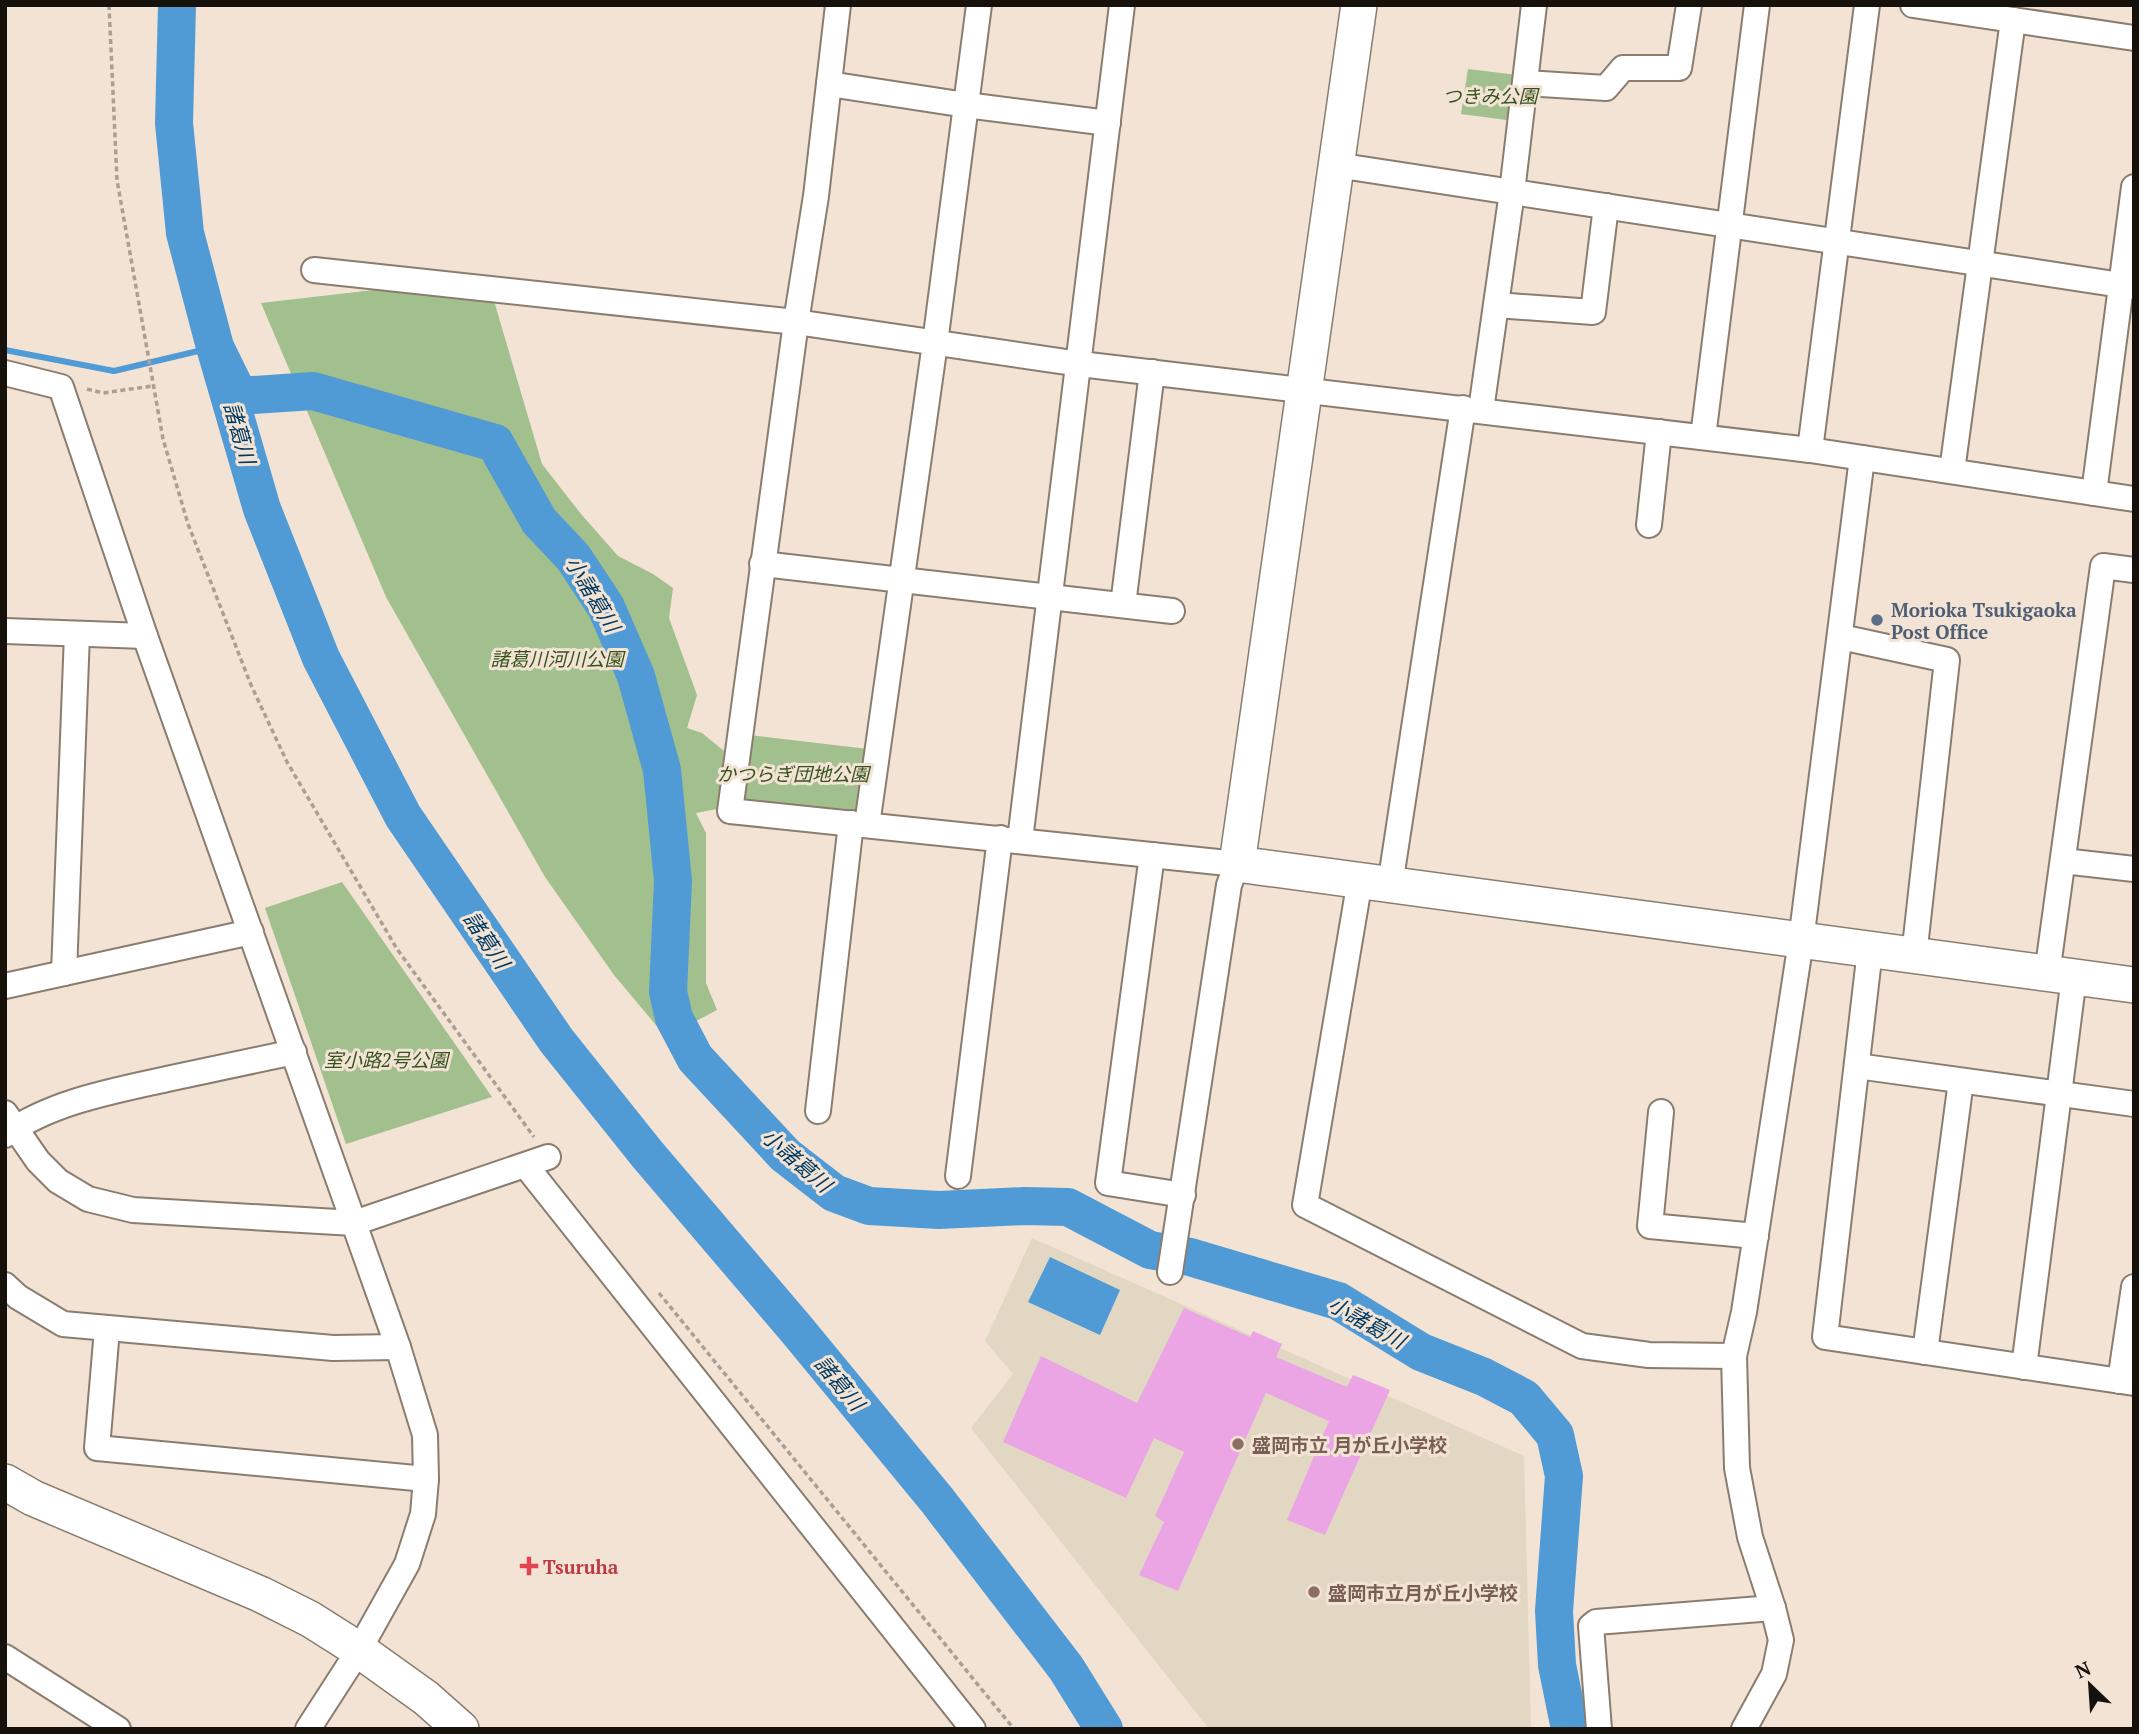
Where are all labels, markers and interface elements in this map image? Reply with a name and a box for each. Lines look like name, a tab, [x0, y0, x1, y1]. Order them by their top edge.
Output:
park label: つきみ公園	[1442, 83, 1540, 108]
water label: 諸葛川	[218, 399, 263, 469]
water label: 小諸葛川	[559, 551, 628, 639]
place label: Morioka Tsukigaoka Post Office	[1891, 597, 2077, 644]
marker: Morioka Tsukigaoka Post Office	[1869, 612, 1885, 628]
park label: 諸葛川河川公園	[490, 646, 626, 671]
park label: かつらぎ団地公園	[717, 761, 872, 786]
water label: 諸葛川	[458, 906, 517, 976]
park label: 室小路2号公園	[324, 1047, 451, 1072]
water label: 小諸葛川	[756, 1122, 839, 1199]
water label: 小諸葛川	[1323, 1289, 1412, 1356]
water label: 諸葛川	[809, 1350, 872, 1418]
place label: 盛岡市立 月が丘小学校	[1252, 1432, 1447, 1457]
marker: 盛岡市立 月が丘小学校	[1230, 1436, 1246, 1452]
place label: Tsuruha	[543, 1554, 619, 1579]
marker: Tsuruha	[521, 1558, 537, 1574]
place label: 盛岡市立月が丘小学校	[1328, 1580, 1518, 1605]
marker: 盛岡市立月が丘小学校	[1306, 1584, 1322, 1600]
north arrow	[2055, 1650, 2125, 1720]
text: N	[2071, 1655, 2095, 1684]

